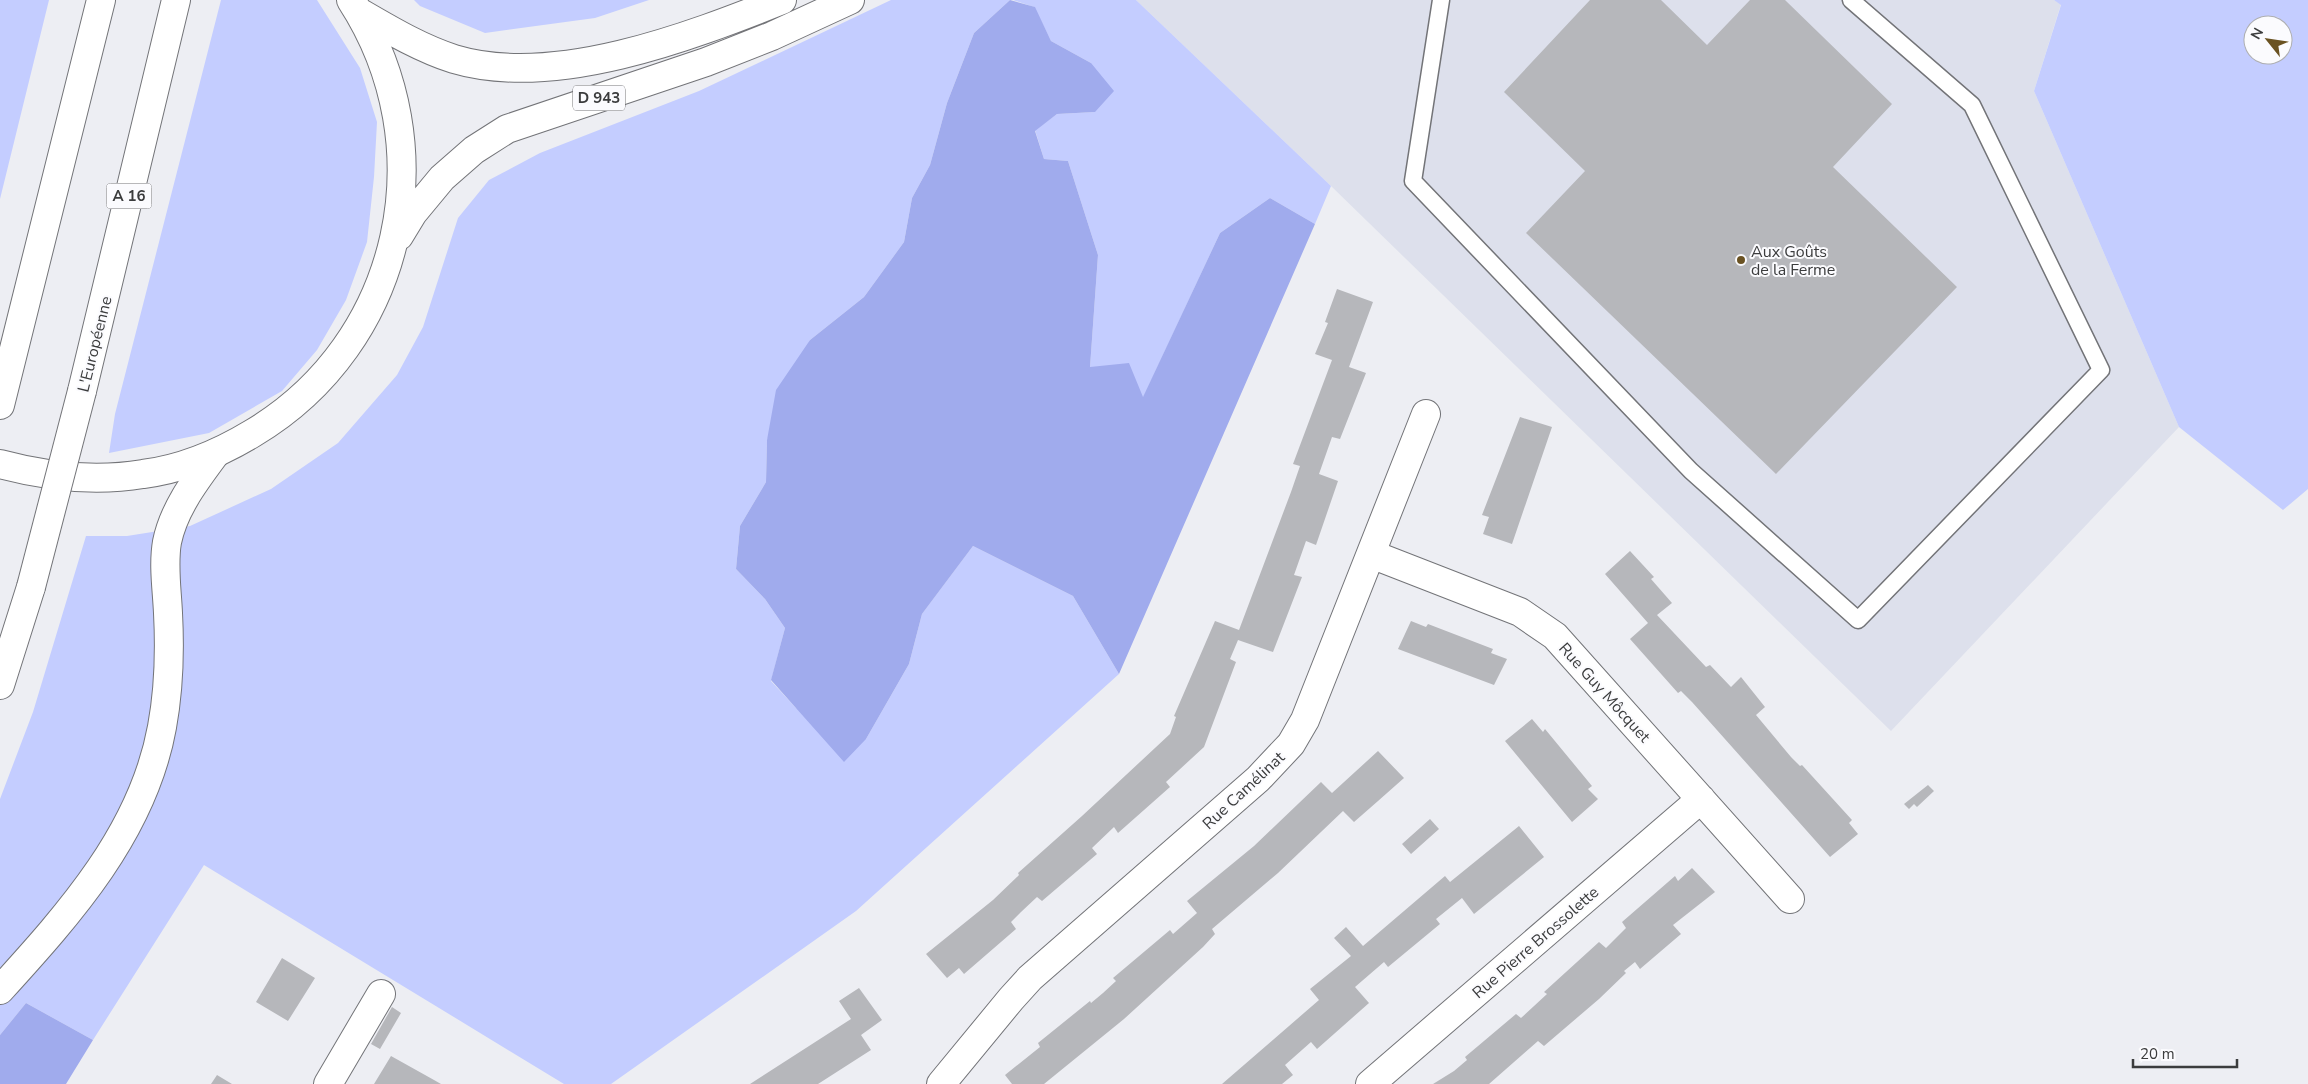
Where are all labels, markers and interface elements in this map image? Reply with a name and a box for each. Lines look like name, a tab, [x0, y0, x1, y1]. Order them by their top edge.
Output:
north arrow	[2243, 15, 2293, 65]
text: N	[2246, 24, 2268, 43]
road number: D 943	[573, 86, 625, 110]
road number: A 16	[106, 184, 152, 208]
place label: Aux Goûts de la Ferme	[1751, 241, 1835, 281]
marker: Aux Goûts de la Ferme	[1735, 254, 1747, 266]
street label: L'Européenne	[72, 294, 118, 394]
street label: Rue Guy Môcquet	[1553, 638, 1655, 748]
street label: Rue Camélinat	[1198, 747, 1290, 835]
street label: Rue Pierre Brossolette	[1468, 882, 1604, 1004]
scale bar	[2133, 1036, 2237, 1068]
text: 20 m	[2140, 1044, 2175, 1064]

